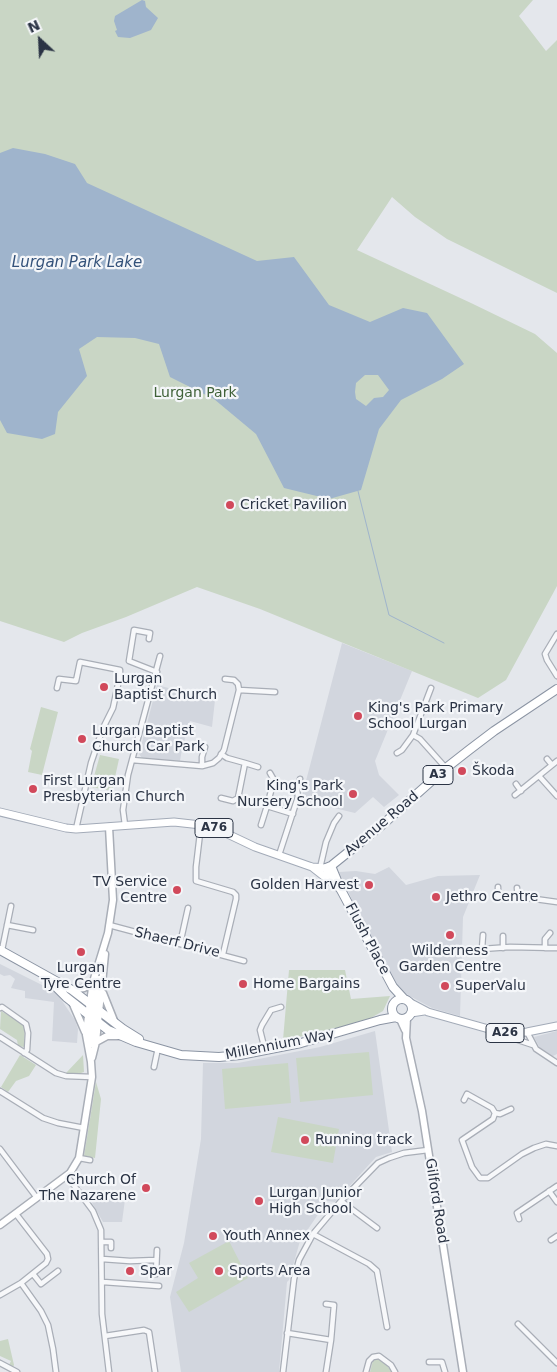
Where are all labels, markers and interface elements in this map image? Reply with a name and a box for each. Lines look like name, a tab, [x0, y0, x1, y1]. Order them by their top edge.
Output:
north arrow	[15, 15, 65, 65]
text: N	[25, 17, 42, 36]
water label: Lurgan Park Lake	[12, 254, 142, 272]
park label: Lurgan Park	[154, 385, 236, 401]
place label: Cricket Pavilion	[240, 497, 347, 513]
marker: Cricket Pavilion	[224, 499, 236, 511]
place label: Lurgan Baptist Church	[114, 671, 217, 704]
marker: Lurgan Baptist Church	[98, 681, 110, 693]
place label: King's Park Primary School Lurgan	[368, 700, 503, 732]
marker: King's Park Primary School Lurgan	[352, 710, 364, 722]
place label: Lurgan Baptist Church Car Park	[92, 723, 205, 756]
marker: Lurgan Baptist Church Car Park	[76, 733, 88, 745]
place label: Škoda	[472, 763, 515, 779]
marker: Škoda	[456, 765, 468, 777]
road number: A3	[423, 766, 453, 784]
place label: First Lurgan Presbyterian Church	[43, 773, 185, 806]
place label: King's Park Nursery School	[237, 778, 343, 810]
marker: First Lurgan Presbyterian Church	[27, 783, 39, 795]
street label: Avenue Road	[342, 788, 422, 860]
marker: King's Park Nursery School	[347, 788, 359, 800]
road number: A76	[195, 818, 233, 838]
place label: TV Service Centre	[93, 874, 167, 906]
place label: Golden Harvest	[250, 877, 359, 893]
marker: Golden Harvest	[363, 879, 375, 891]
marker: TV Service Centre	[171, 884, 183, 896]
place label: Jethro Centre	[446, 889, 538, 905]
marker: Jethro Centre	[430, 891, 442, 903]
street label: Flush Place	[341, 900, 393, 978]
street label: Shaerf Drive	[133, 924, 221, 962]
marker: Wilderness Garden Centre	[444, 929, 456, 941]
place label: Wilderness Garden Centre	[399, 943, 501, 976]
marker: Lurgan Tyre Centre	[75, 946, 87, 958]
place label: Lurgan Tyre Centre	[41, 960, 121, 992]
place label: Home Bargains	[253, 976, 360, 992]
marker: Home Bargains	[237, 978, 249, 990]
place label: SuperValu	[455, 978, 526, 994]
marker: SuperValu	[439, 980, 451, 992]
road number: A26	[486, 1024, 524, 1042]
street label: Millennium Way	[224, 1026, 336, 1064]
place label: Running track	[315, 1132, 412, 1148]
marker: Running track	[299, 1134, 311, 1146]
street label: Gilford Road	[421, 1157, 451, 1245]
place label: Church Of The Nazarene	[39, 1172, 136, 1204]
marker: Church Of The Nazarene	[140, 1182, 152, 1194]
place label: Lurgan Junior High School	[269, 1185, 362, 1218]
marker: Lurgan Junior High School	[253, 1195, 265, 1207]
place label: Youth Annex	[223, 1228, 310, 1244]
marker: Youth Annex	[207, 1230, 219, 1242]
place label: Spar	[140, 1263, 172, 1279]
place label: Sports Area	[229, 1263, 311, 1279]
marker: Spar	[124, 1265, 136, 1277]
marker: Sports Area	[213, 1265, 225, 1277]

